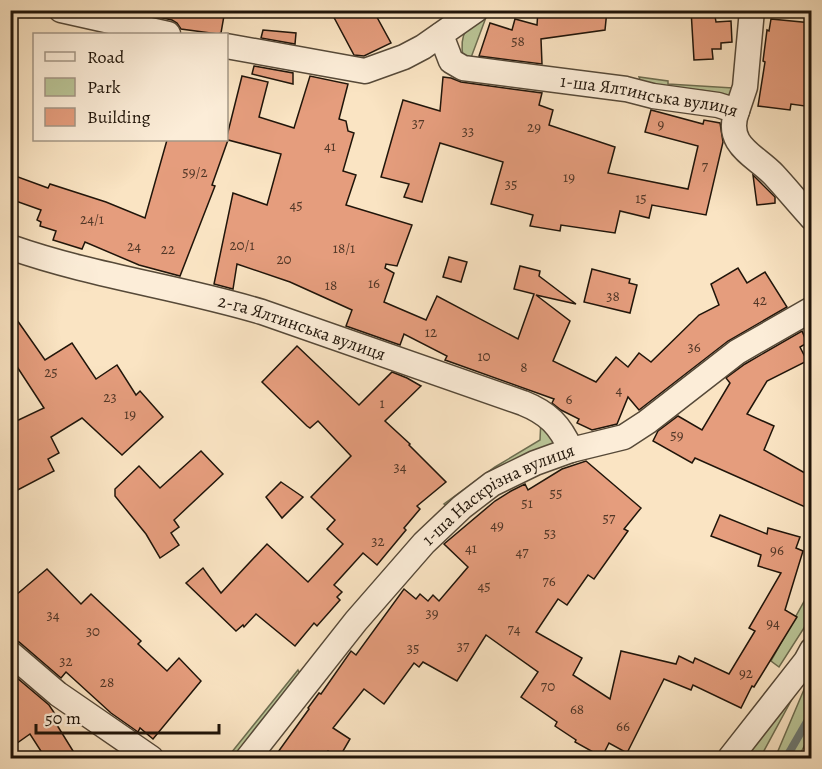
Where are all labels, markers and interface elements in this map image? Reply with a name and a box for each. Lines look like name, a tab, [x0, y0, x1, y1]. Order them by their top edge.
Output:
house number: 58	[511, 31, 525, 51]
legend	[33, 33, 228, 141]
text: Road	[87, 45, 125, 69]
street label: 1-ша Ялтинська вулиця	[559, 69, 741, 123]
text: Park	[87, 75, 121, 99]
text: Building	[87, 105, 151, 129]
house number: 37	[412, 113, 425, 133]
house number: 9	[658, 114, 665, 134]
house number: 29	[527, 117, 541, 137]
house number: 33	[462, 121, 474, 141]
house number: 41	[324, 136, 336, 156]
house number: 7	[702, 156, 709, 176]
house number: 59/2	[182, 162, 208, 182]
house number: 19	[563, 167, 575, 187]
house number: 35	[505, 174, 517, 194]
house number: 15	[635, 188, 647, 208]
house number: 45	[289, 195, 303, 215]
house number: 24/1	[80, 209, 104, 229]
house number: 20/1	[229, 235, 255, 255]
house number: 24	[127, 236, 141, 256]
house number: 18/1	[333, 238, 355, 258]
house number: 22	[161, 239, 175, 259]
house number: 20	[276, 249, 292, 269]
house number: 16	[368, 273, 380, 293]
house number: 18	[325, 275, 337, 295]
house number: 38	[606, 286, 620, 306]
street label: 2-га Ялтинська вулиця	[216, 288, 389, 366]
house number: 42	[753, 290, 767, 310]
house number: 12	[425, 322, 437, 342]
house number: 36	[687, 337, 701, 357]
house number: 10	[477, 346, 491, 366]
house number: 8	[520, 357, 528, 377]
house number: 25	[44, 362, 58, 382]
house number: 4	[616, 380, 623, 400]
house number: 23	[103, 387, 117, 407]
house number: 6	[566, 389, 573, 409]
house number: 1	[379, 393, 385, 413]
house number: 19	[124, 404, 136, 424]
house number: 59	[670, 425, 684, 445]
street label: 1-ша Наскрізна вулиця	[417, 438, 578, 551]
house number: 34	[393, 457, 407, 477]
house number: 55	[550, 483, 562, 503]
house number: 51	[521, 493, 533, 513]
house number: 57	[603, 508, 616, 528]
house number: 49	[490, 515, 504, 535]
house number: 53	[544, 523, 556, 543]
house number: 32	[371, 531, 385, 551]
house number: 41	[465, 538, 477, 558]
house number: 96	[770, 540, 784, 560]
house number: 47	[515, 542, 529, 562]
house number: 76	[542, 571, 556, 591]
house number: 45	[477, 576, 491, 596]
house number: 39	[425, 603, 439, 623]
house number: 34	[46, 605, 60, 625]
house number: 94	[766, 613, 780, 633]
house number: 74	[507, 619, 521, 639]
house number: 30	[86, 621, 100, 641]
house number: 37	[457, 636, 470, 656]
house number: 35	[407, 638, 419, 658]
house number: 32	[59, 651, 73, 671]
house number: 92	[739, 663, 753, 683]
house number: 28	[100, 672, 114, 692]
house number: 70	[541, 676, 555, 696]
scale bar	[36, 697, 219, 735]
house number: 68	[570, 699, 584, 719]
text: 50 m	[45, 706, 81, 730]
house number: 66	[616, 716, 630, 736]

